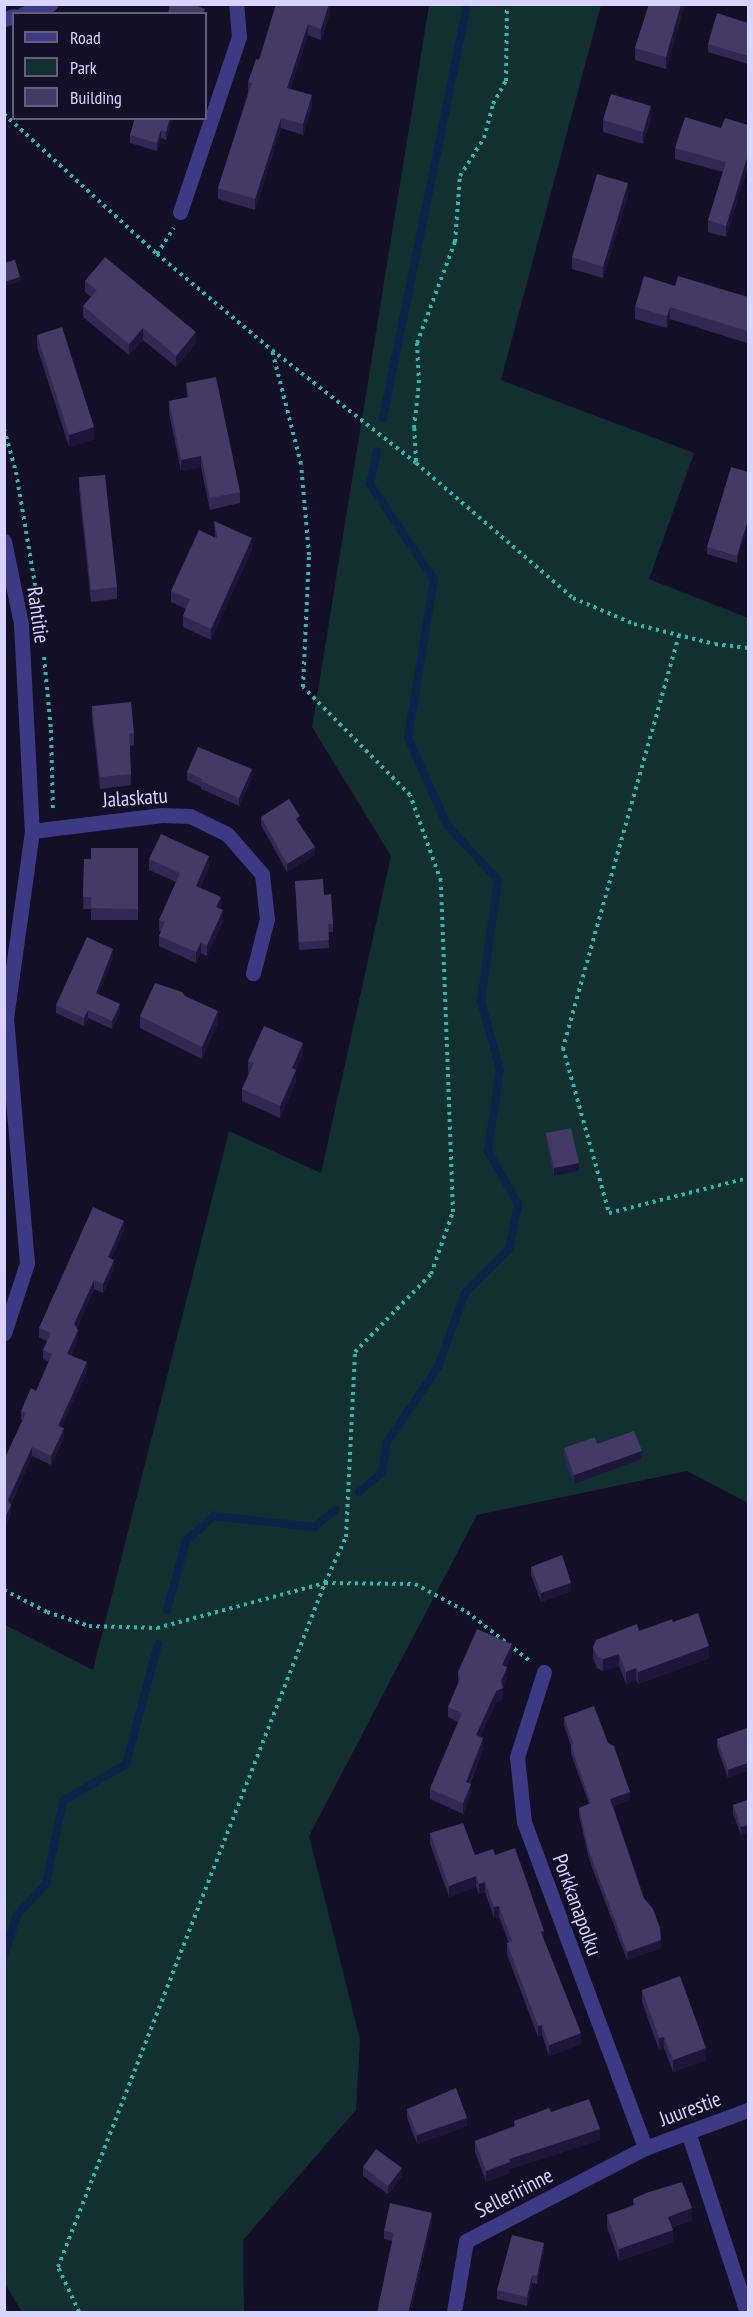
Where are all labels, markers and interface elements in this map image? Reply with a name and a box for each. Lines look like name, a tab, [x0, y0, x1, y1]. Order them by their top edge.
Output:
legend	[12, 12, 207, 120]
text: Road	[70, 26, 101, 49]
text: Park	[70, 56, 97, 79]
text: Building	[70, 86, 122, 109]
street label: Rahtitie	[22, 585, 54, 645]
street label: Jalaskatu	[102, 783, 168, 813]
street label: Porkkanapolku	[547, 1851, 607, 1959]
street label: Juurestie	[656, 2086, 724, 2132]
street label: Selleririnne	[471, 2163, 557, 2223]

